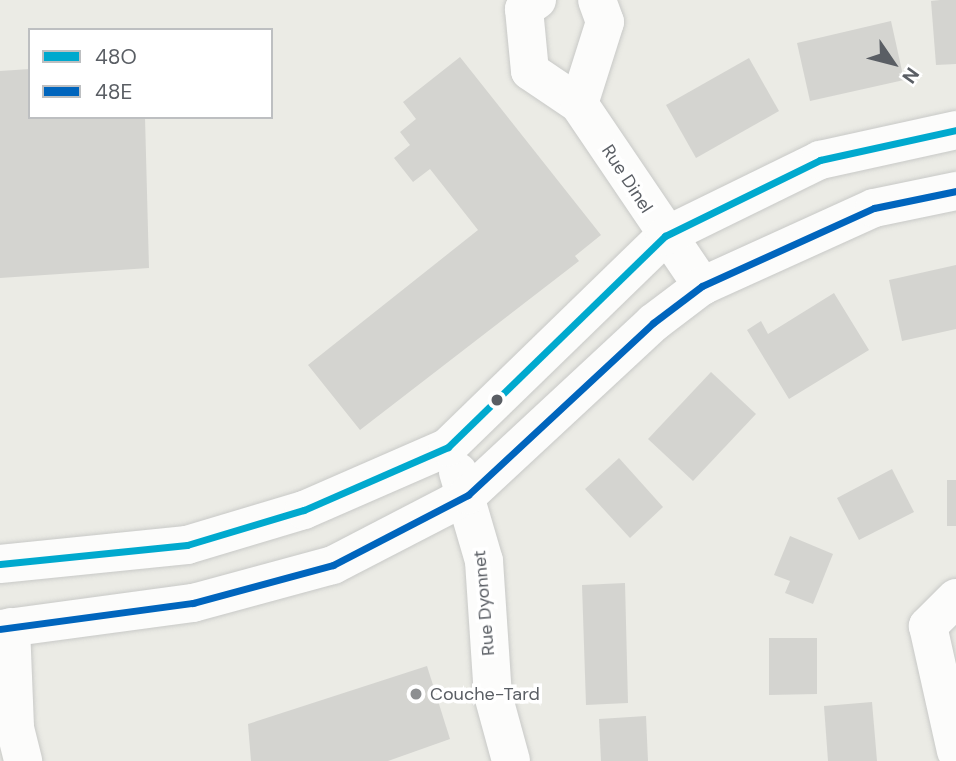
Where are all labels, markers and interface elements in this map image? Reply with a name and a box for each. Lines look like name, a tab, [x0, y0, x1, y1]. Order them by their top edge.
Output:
legend	[28, 28, 273, 119]
north arrow	[858, 28, 928, 98]
text: 48O	[95, 43, 137, 71]
text: N	[896, 62, 925, 88]
text: 48E	[95, 78, 132, 106]
street label: Rue Dinel	[597, 141, 657, 217]
unlabelled marker	[490, 393, 504, 407]
street label: Rue Dyonnet	[469, 549, 499, 657]
place label: Couche-Tard	[430, 683, 540, 705]
marker: Couche-Tard	[408, 686, 424, 702]

